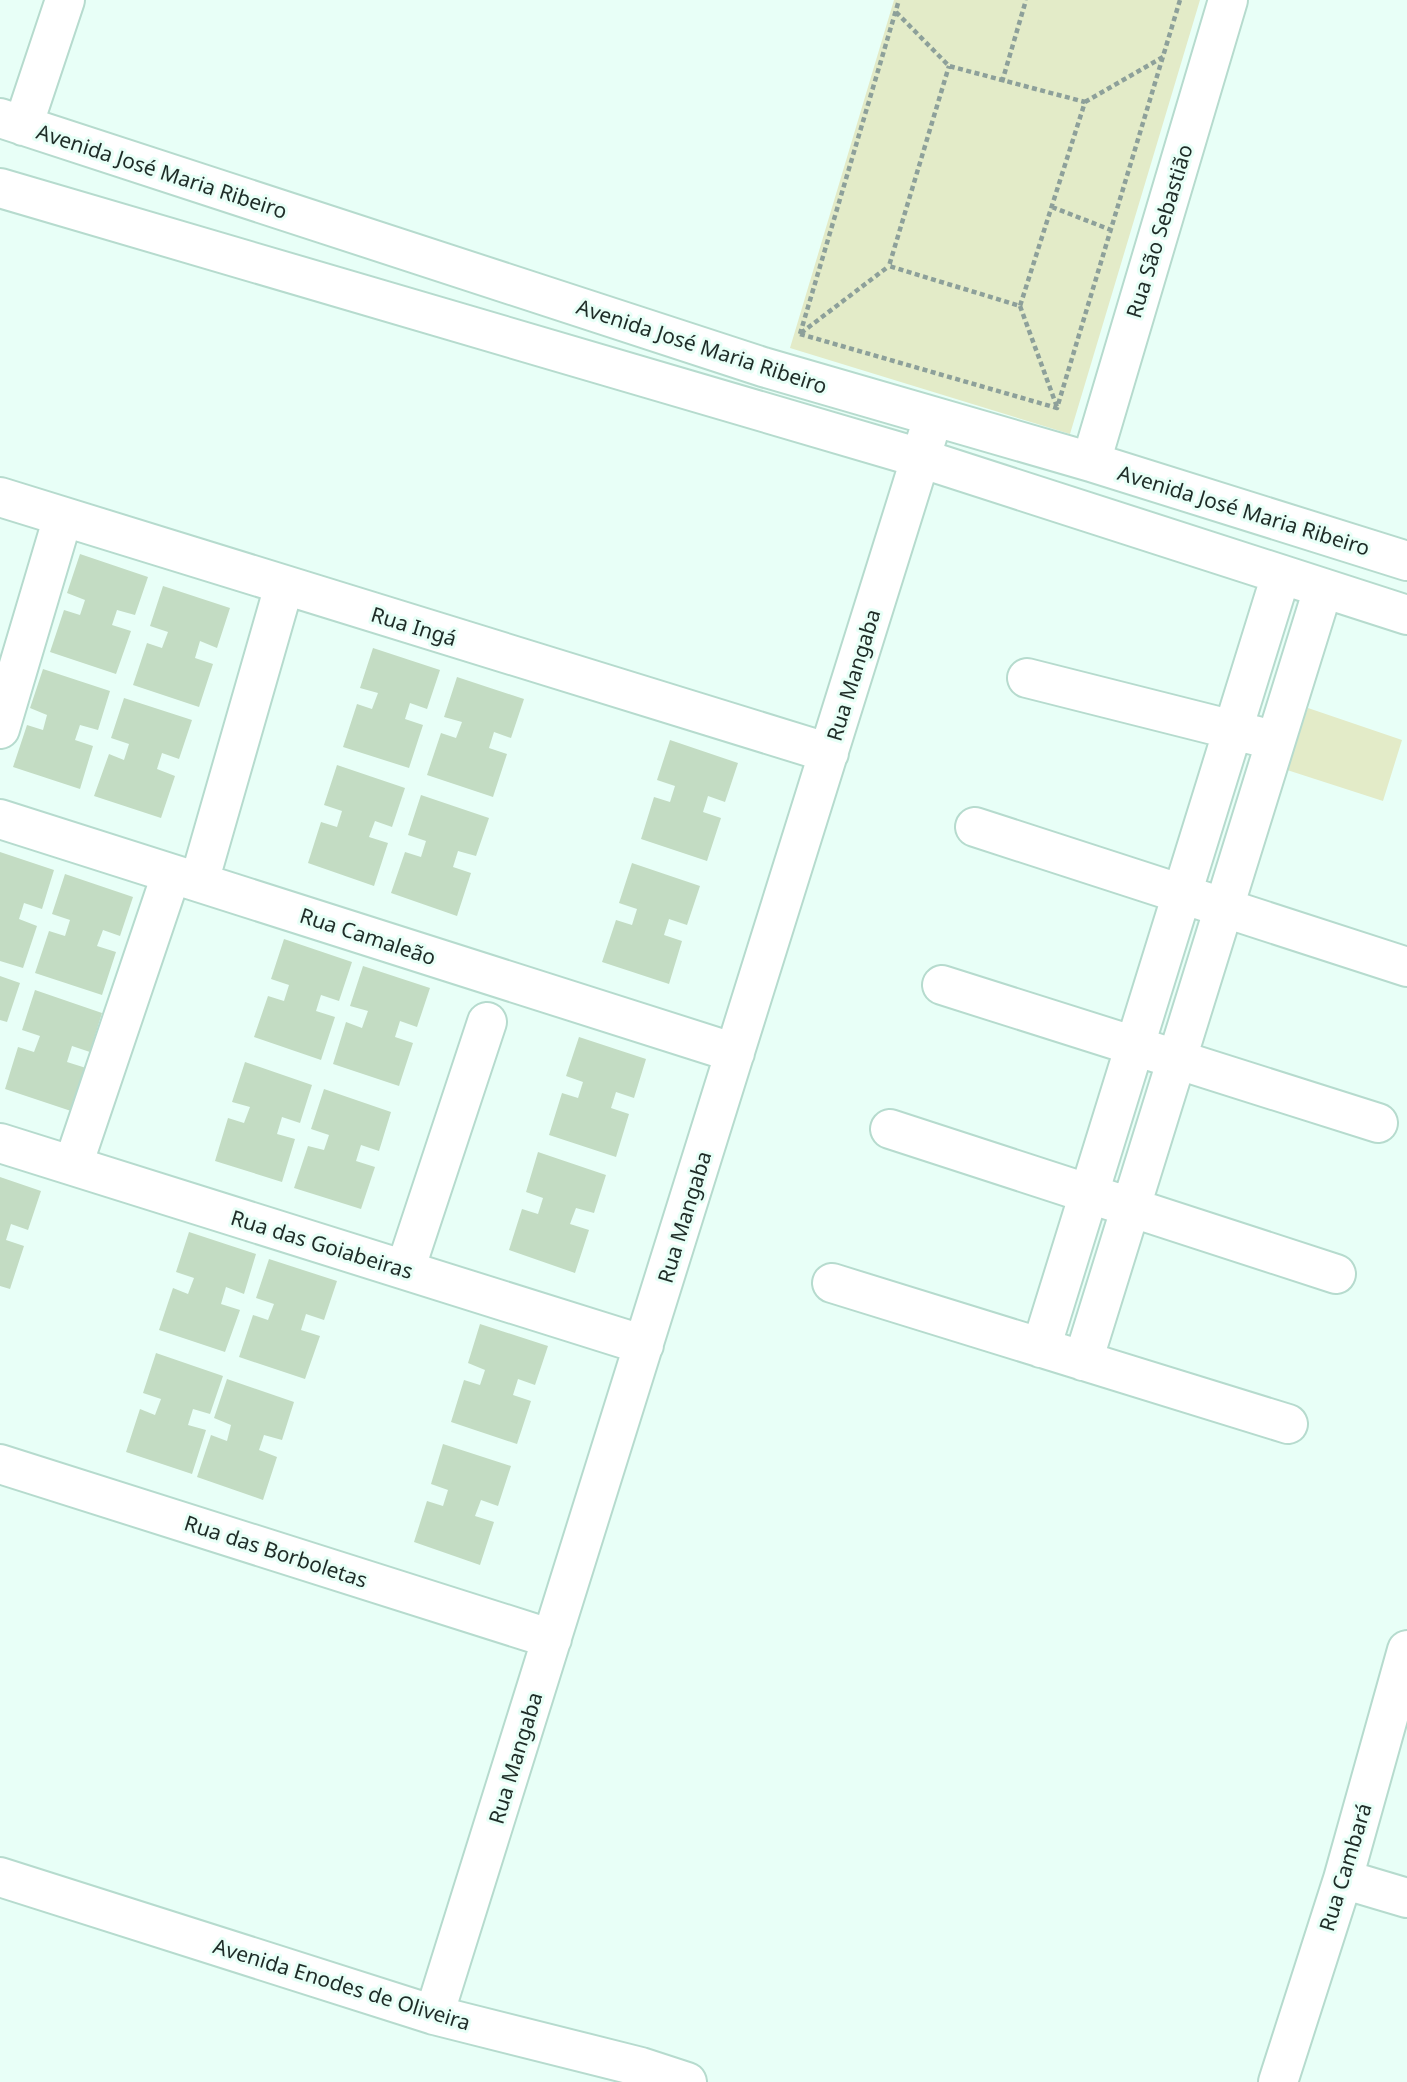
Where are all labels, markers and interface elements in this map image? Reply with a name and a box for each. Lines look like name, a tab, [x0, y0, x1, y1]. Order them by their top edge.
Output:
street label: Avenida José Maria Ribeiro	[33, 117, 291, 225]
street label: Rua São Sebastião	[1119, 141, 1199, 321]
street label: Avenida José Maria Ribeiro	[573, 292, 831, 400]
street label: Avenida José Maria Ribeiro	[1115, 458, 1373, 562]
street label: Rua Ingá	[368, 600, 460, 652]
street label: Rua Mangaba	[820, 606, 886, 744]
street label: Rua Camaleão	[296, 901, 440, 971]
street label: Rua Mangaba	[651, 1148, 717, 1286]
street label: Rua das Goiabeiras	[228, 1203, 416, 1285]
street label: Rua das Borboletas	[181, 1508, 371, 1594]
street label: Rua Mangaba	[482, 1689, 548, 1827]
street label: Rua Cambará	[1312, 1799, 1378, 1935]
street label: Avenida Enodes de Oliveira	[210, 1932, 474, 2036]

